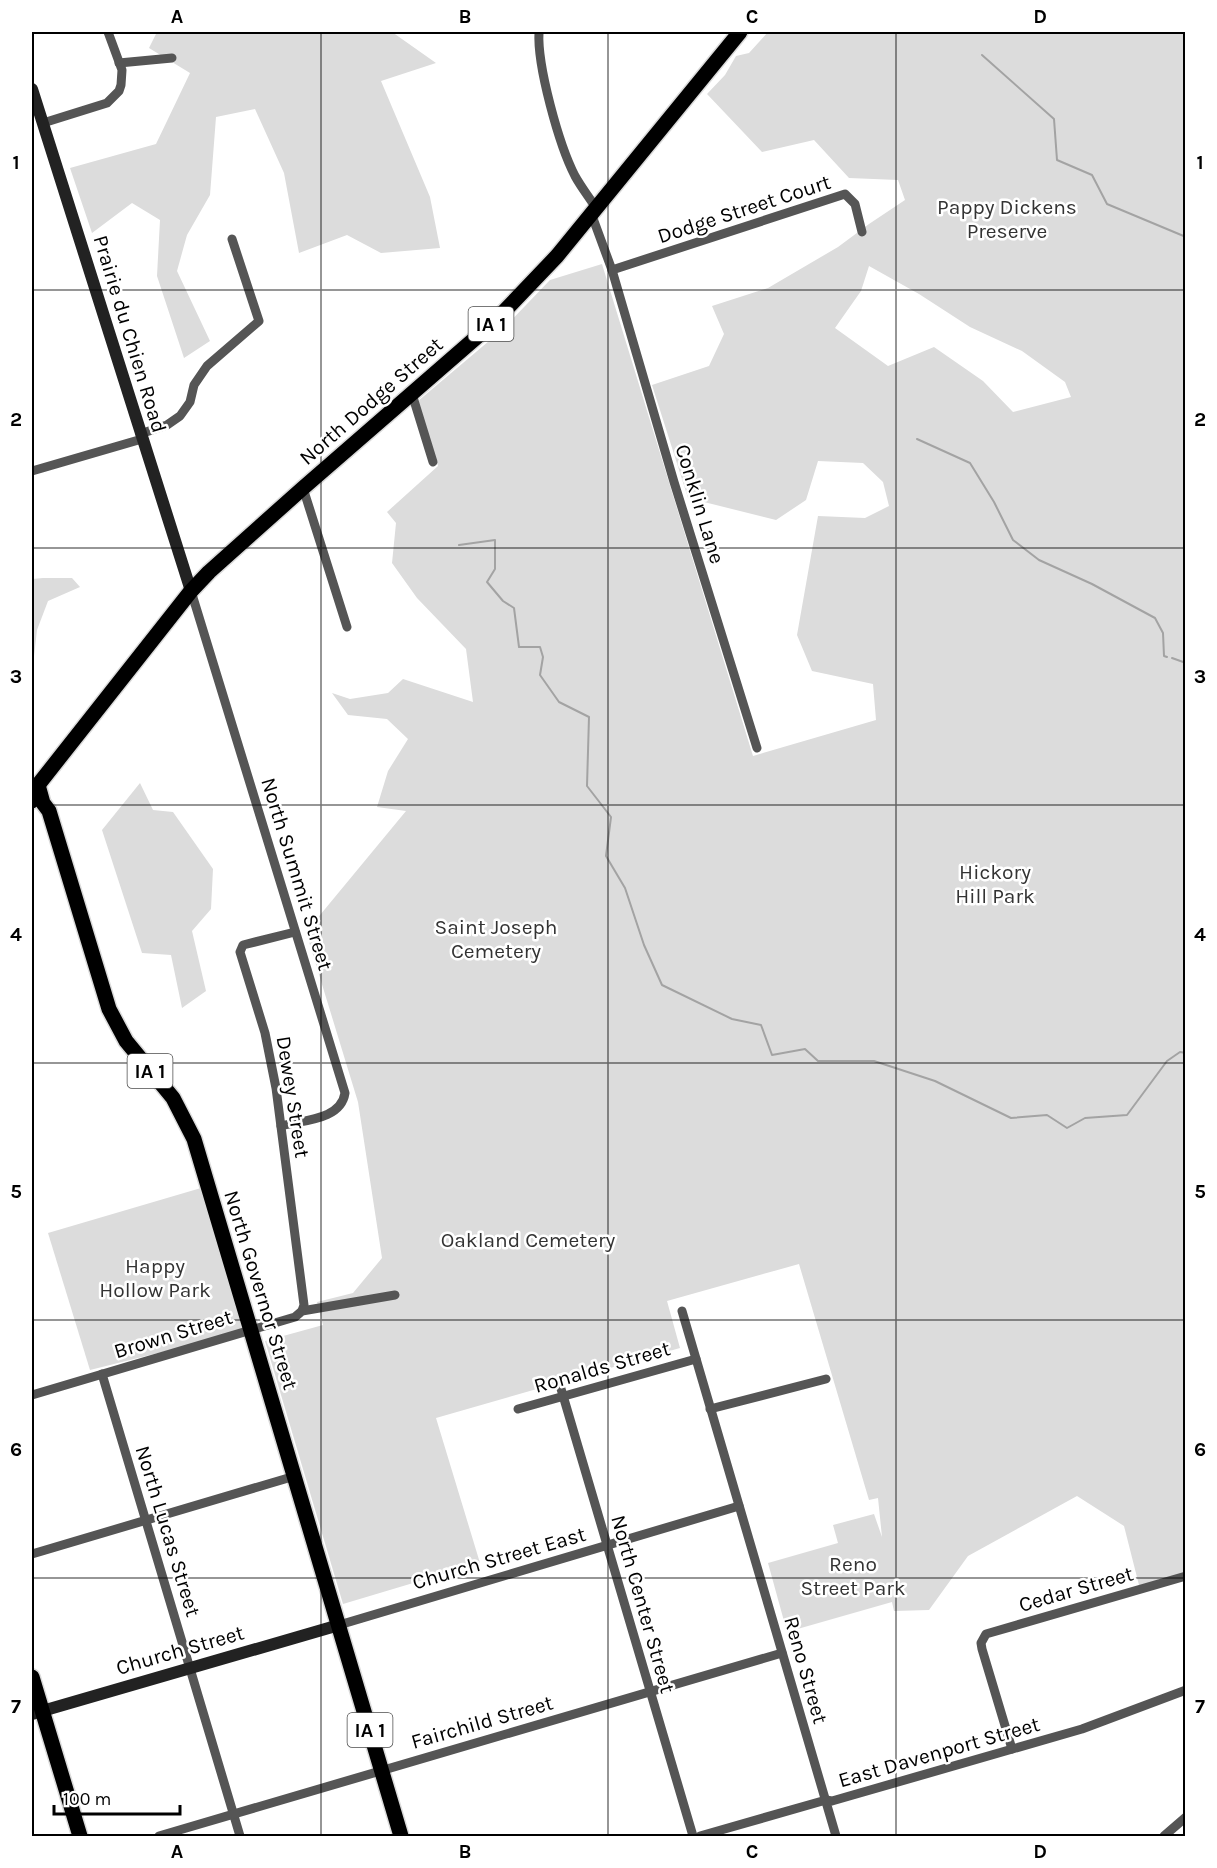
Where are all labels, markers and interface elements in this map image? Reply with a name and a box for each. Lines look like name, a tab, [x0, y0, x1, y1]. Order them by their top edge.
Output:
text: A	[171, 5, 184, 28]
text: B	[459, 5, 471, 28]
text: C	[746, 5, 758, 28]
text: D	[1033, 5, 1047, 28]
text: 1	[12, 151, 20, 174]
text: 1	[1196, 151, 1204, 174]
street label: Dodge Street Court	[654, 170, 834, 248]
park label: Pappy Dickens Preserve	[937, 195, 1077, 243]
street label: Prairie du Chien Road	[88, 232, 172, 436]
road number: IA 1	[468, 307, 514, 341]
street label: North Dodge Street	[294, 332, 448, 470]
text: 2	[10, 408, 22, 431]
text: 2	[1194, 408, 1206, 431]
street label: Conklin Lane	[670, 441, 730, 567]
text: 3	[10, 665, 22, 688]
text: 3	[1194, 665, 1206, 688]
street label: North Summit Street	[256, 775, 338, 973]
park label: Hickory Hill Park	[955, 860, 1035, 908]
park label: Saint Joseph Cemetery	[435, 915, 557, 963]
text: 4	[10, 923, 22, 946]
text: 4	[1194, 923, 1206, 946]
street label: Dewey Street	[272, 1034, 314, 1160]
road number: IA 1	[128, 1054, 172, 1088]
text: 5	[10, 1180, 22, 1203]
text: 5	[1194, 1180, 1206, 1203]
street label: North Governor Street	[219, 1187, 303, 1393]
park label: Oakland Cemetery	[441, 1228, 616, 1252]
park label: Happy Hollow Park	[99, 1254, 211, 1302]
street label: Brown Street	[111, 1305, 235, 1363]
street label: Ronalds Street	[531, 1336, 673, 1398]
text: 6	[10, 1438, 22, 1461]
text: 6	[1194, 1438, 1206, 1461]
street label: North Lucas Street	[131, 1443, 205, 1620]
street label: North Center Street	[606, 1512, 680, 1696]
street label: Church Street East	[410, 1522, 589, 1594]
park label: Reno Street Park	[800, 1552, 906, 1600]
street label: Cedar Street	[1016, 1561, 1136, 1617]
street label: Reno Street	[779, 1614, 833, 1726]
street label: Church Street	[113, 1620, 247, 1680]
street label: Fairchild Street	[408, 1690, 556, 1754]
text: 7	[11, 1695, 21, 1718]
text: 7	[1195, 1695, 1205, 1718]
street label: East Davenport Street	[835, 1712, 1043, 1792]
road number: IA 1	[348, 1713, 392, 1747]
scale bar	[54, 1778, 180, 1816]
text: 100 m	[63, 1788, 111, 1810]
text: A	[171, 1840, 184, 1863]
text: B	[459, 1840, 471, 1863]
text: C	[746, 1840, 758, 1863]
text: D	[1033, 1840, 1047, 1863]

